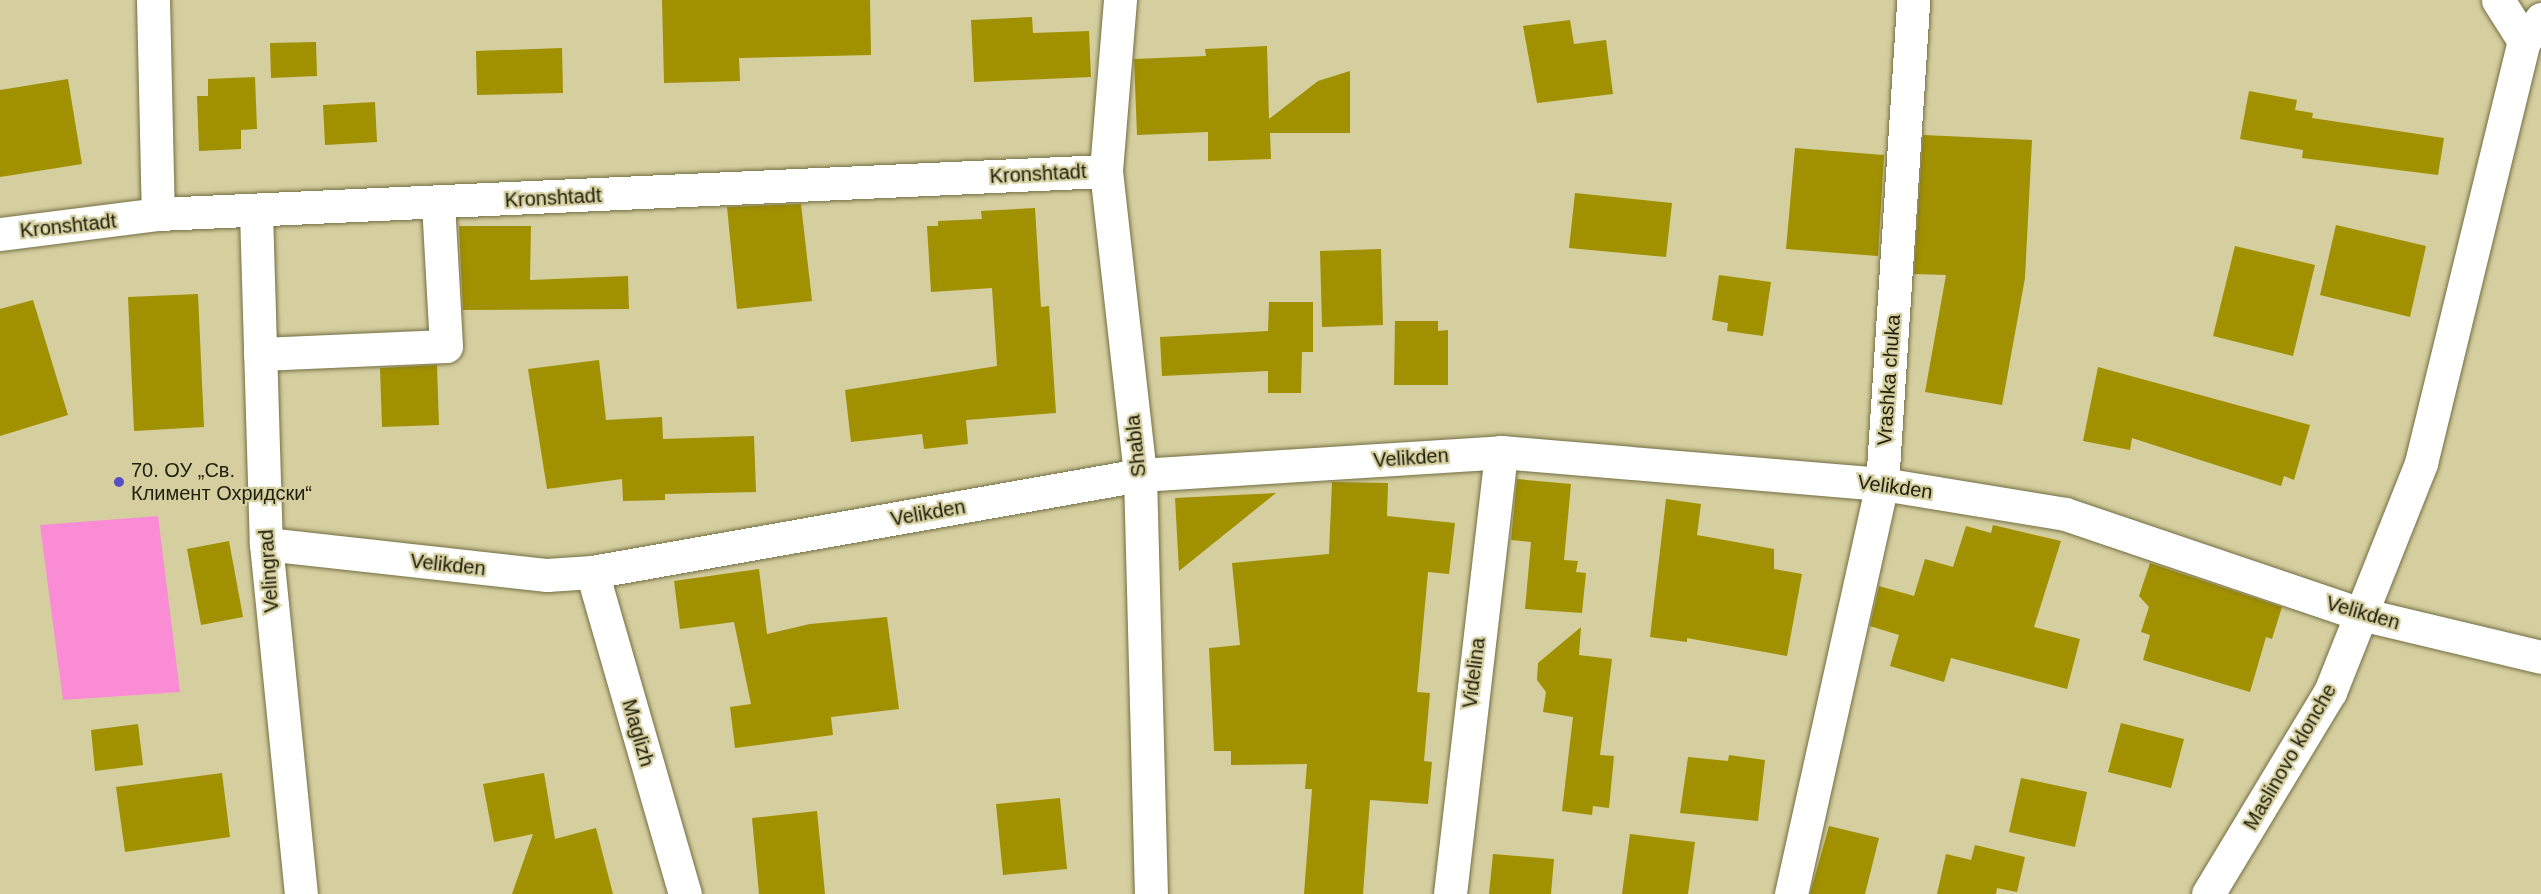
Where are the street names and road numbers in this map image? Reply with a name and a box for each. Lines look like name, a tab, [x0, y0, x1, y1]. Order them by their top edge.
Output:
street label: Kronshtadt	[989, 159, 1087, 189]
street label: Kronshtadt	[504, 183, 602, 213]
street label: Kronshtadt	[19, 209, 117, 243]
street label: Vrashka chuka	[1872, 314, 1906, 446]
street label: Shabla	[1121, 414, 1151, 478]
street label: Velikden	[1372, 443, 1450, 473]
street label: Velikden	[1856, 470, 1934, 504]
street label: Velikden	[889, 495, 967, 531]
street label: Velingrad	[254, 529, 284, 613]
street label: Velikden	[409, 549, 487, 581]
street label: Velikden	[2323, 591, 2403, 635]
street label: Videlina	[1458, 636, 1490, 710]
street label: Maslinovo klonche	[2238, 680, 2342, 834]
street label: Maglizh	[617, 697, 659, 769]

